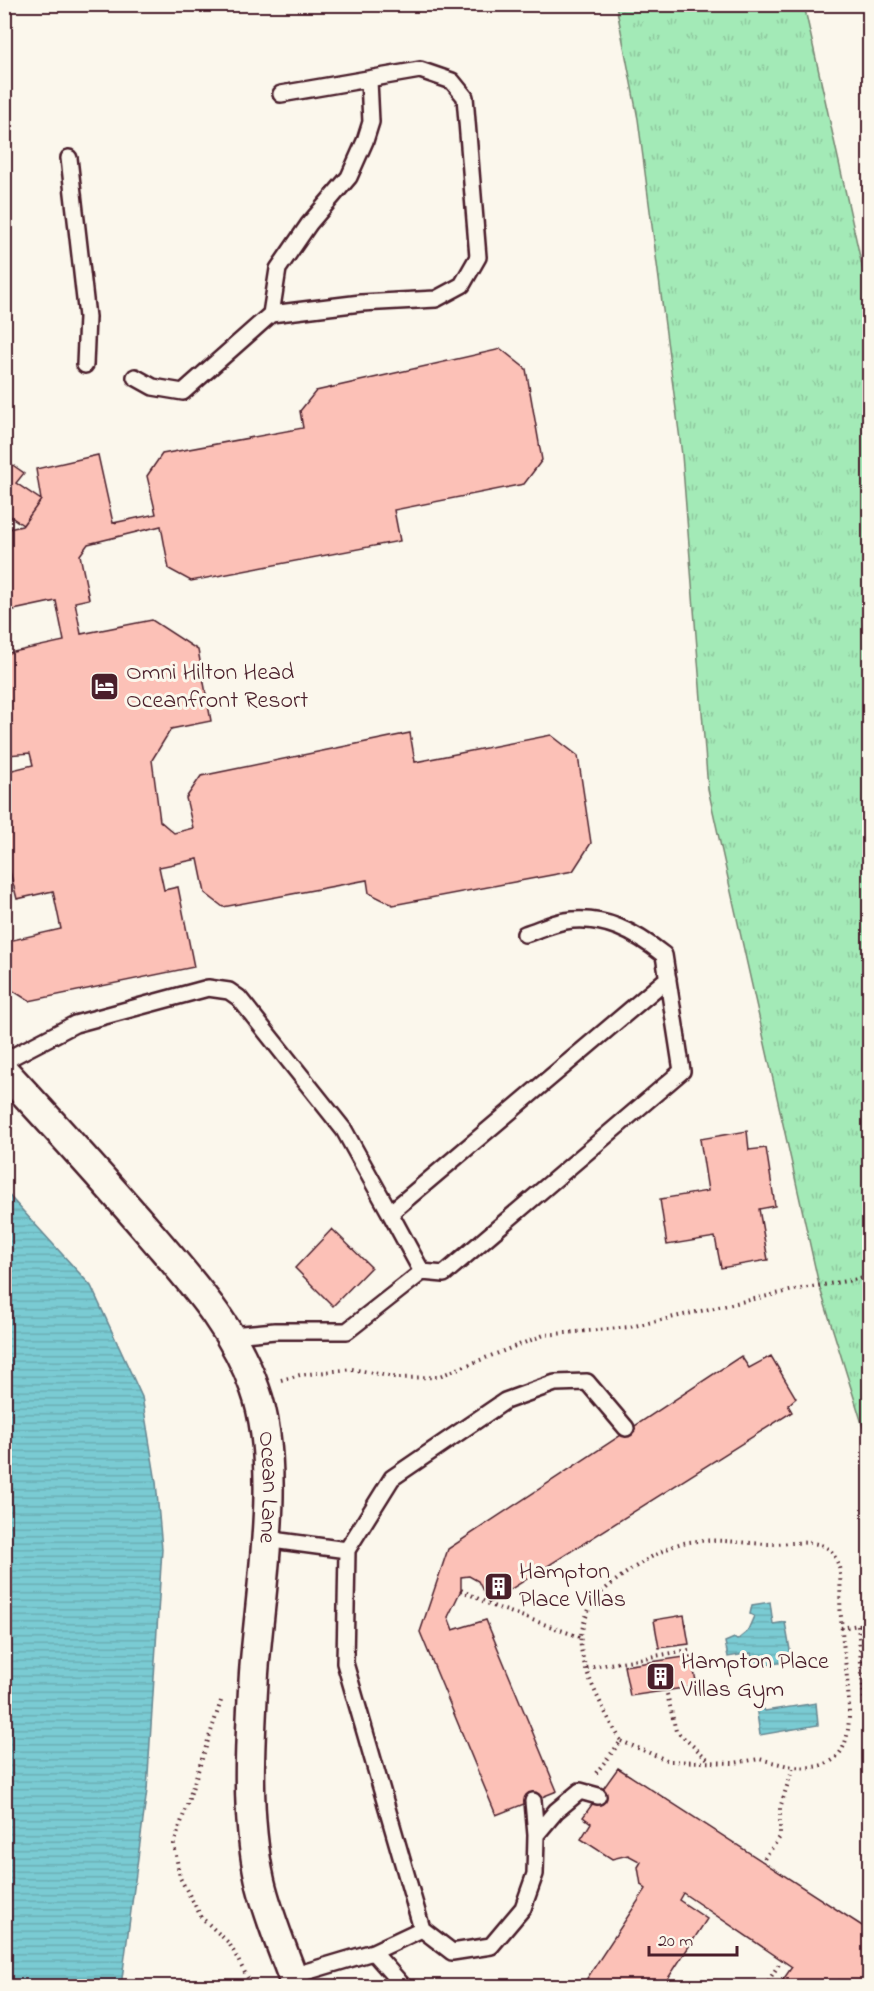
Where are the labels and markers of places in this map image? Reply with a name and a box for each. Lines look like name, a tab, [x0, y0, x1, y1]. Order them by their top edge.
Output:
place label: Omni Hilton Head Oceanfront Resort	[126, 656, 308, 719]
hotel icon: Omni Hilton Head Oceanfront Resort	[89, 671, 121, 703]
place label: Hampton Place Villas	[519, 1555, 626, 1618]
building icon: Hampton Place Villas	[482, 1570, 514, 1602]
place label: Hampton Place Villas Gym	[680, 1645, 829, 1709]
building icon: Hampton Place Villas Gym	[644, 1660, 676, 1692]

